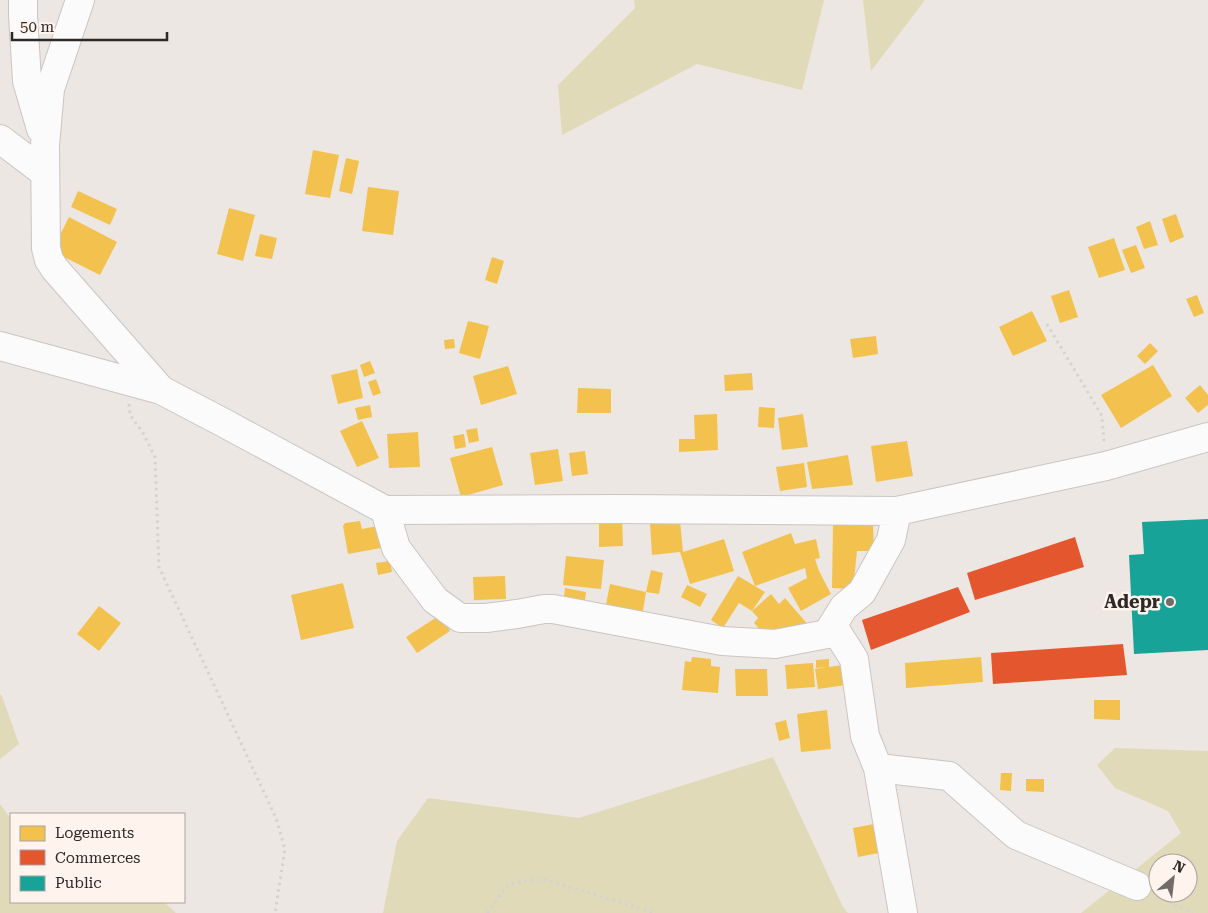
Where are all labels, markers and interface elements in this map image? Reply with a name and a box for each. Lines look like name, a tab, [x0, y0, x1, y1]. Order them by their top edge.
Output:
scale bar	[12, 10, 168, 42]
text: 50 m	[20, 18, 55, 36]
place label: Adepr	[1104, 591, 1160, 612]
marker: Adepr	[1164, 596, 1176, 608]
legend	[10, 813, 185, 903]
text: Logements	[55, 824, 134, 842]
text: Commerces	[55, 849, 140, 867]
north arrow	[1148, 853, 1198, 903]
text: N	[1171, 857, 1188, 876]
text: Public	[55, 874, 102, 892]

